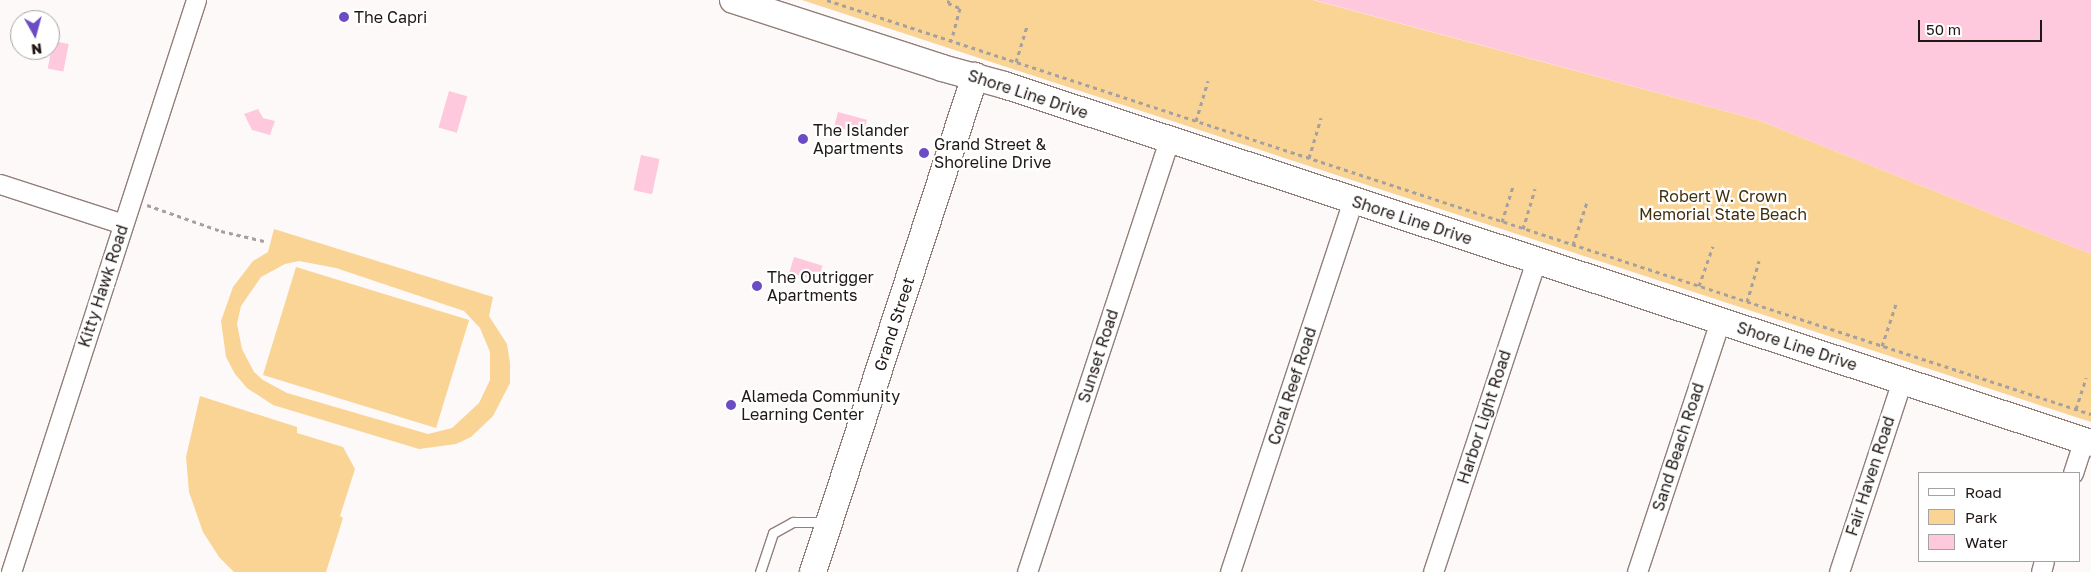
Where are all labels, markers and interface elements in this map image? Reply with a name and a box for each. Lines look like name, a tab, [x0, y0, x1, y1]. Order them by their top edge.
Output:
place label: The Capri	[354, 7, 427, 27]
north arrow	[10, 10, 60, 60]
scale bar	[1921, 10, 2045, 42]
marker: The Capri	[338, 11, 350, 23]
text: 50 m	[1926, 20, 1961, 38]
text: N	[30, 40, 43, 58]
street label: Shore Line Drive	[965, 66, 1091, 122]
place label: The Islander Apartments	[813, 120, 909, 158]
marker: The Islander Apartments	[797, 133, 809, 145]
place label: Grand Street & Shoreline Drive	[934, 134, 1051, 172]
marker: Grand Street & Shoreline Drive	[918, 147, 930, 159]
park label: Robert W. Crown Memorial State Beach	[1639, 186, 1807, 224]
street label: Shore Line Drive	[1349, 192, 1475, 248]
street label: Kitty Hawk Road	[74, 222, 132, 350]
place label: The Outrigger Apartments	[767, 267, 874, 305]
street label: Grand Street	[870, 275, 918, 373]
marker: The Outrigger Apartments	[751, 280, 763, 292]
street label: Sunset Road	[1074, 307, 1122, 405]
street label: Shore Line Drive	[1734, 318, 1860, 374]
street label: Coral Reef Road	[1264, 325, 1320, 447]
street label: Harbor Light Road	[1453, 348, 1515, 486]
street label: Sand Beach Road	[1648, 380, 1708, 514]
place label: Alameda Community Learning Center	[741, 386, 900, 424]
marker: Alameda Community Learning Center	[725, 399, 737, 411]
street label: Fair Haven Road	[1842, 414, 1898, 538]
legend	[1918, 472, 2081, 562]
text: Road	[1965, 483, 2002, 501]
text: Park	[1965, 508, 1997, 526]
text: Water	[1965, 533, 2008, 551]

